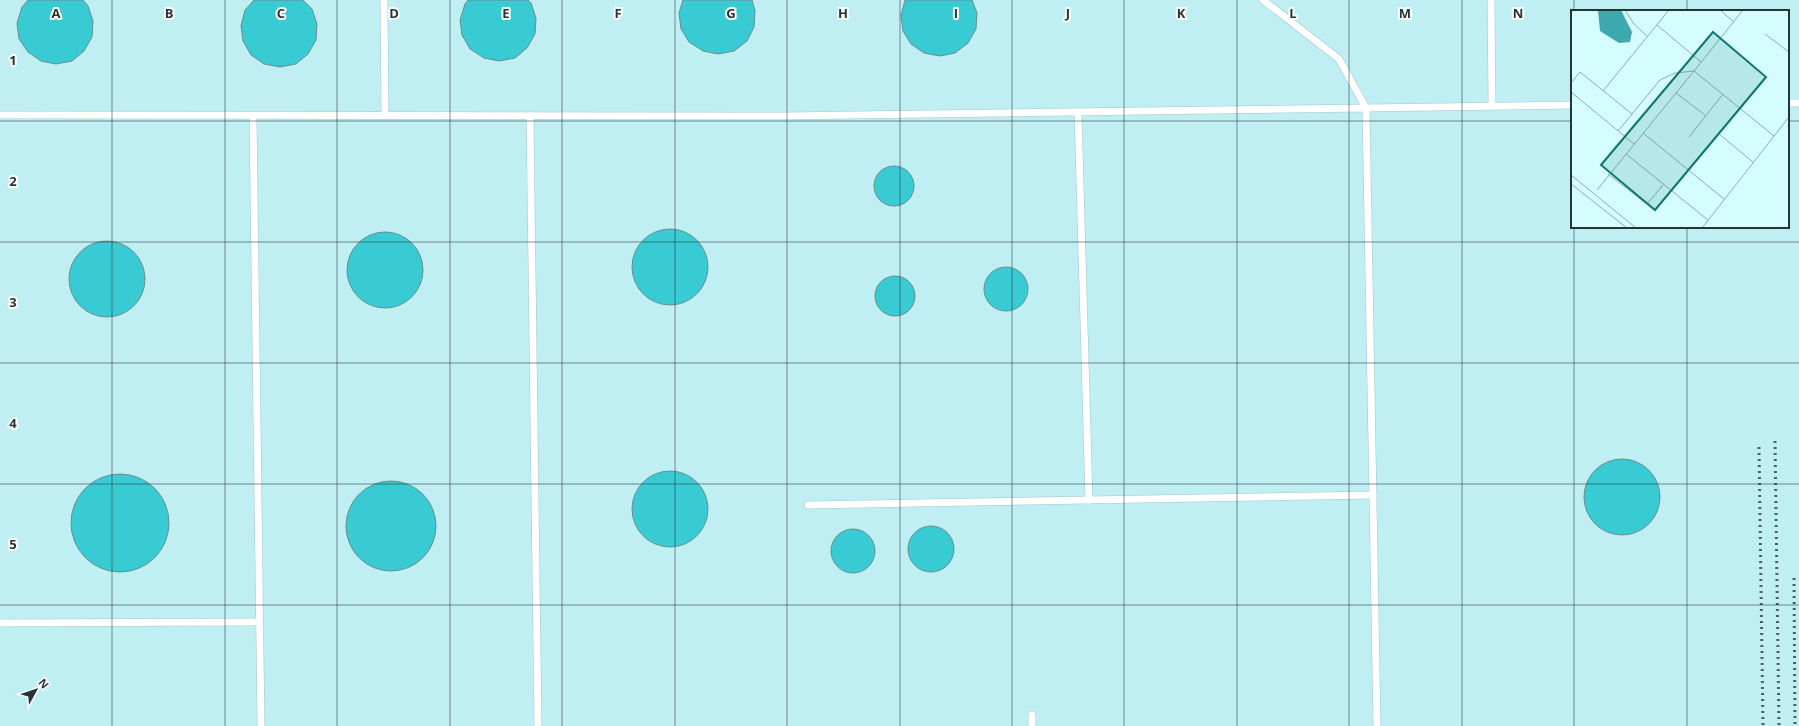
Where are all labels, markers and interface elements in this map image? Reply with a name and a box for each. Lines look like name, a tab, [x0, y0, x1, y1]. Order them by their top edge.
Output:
text: A	[52, 4, 61, 22]
text: B	[165, 4, 174, 22]
text: C	[277, 4, 285, 22]
text: D	[389, 4, 399, 22]
text: E	[502, 4, 510, 22]
text: F	[614, 4, 622, 22]
text: G	[726, 4, 736, 22]
text: H	[838, 4, 848, 22]
text: I	[954, 4, 958, 22]
text: J	[1065, 4, 1070, 22]
text: K	[1177, 4, 1186, 22]
text: L	[1289, 4, 1297, 22]
text: M	[1399, 4, 1411, 22]
text: N	[1513, 4, 1523, 22]
inset map	[1571, 10, 1789, 228]
text: 1	[9, 51, 17, 69]
text: 2	[9, 172, 17, 190]
text: 3	[9, 293, 17, 311]
text: 4	[9, 414, 17, 432]
text: 5	[9, 535, 17, 553]
north arrow	[16, 670, 56, 710]
text: N	[35, 675, 53, 692]

